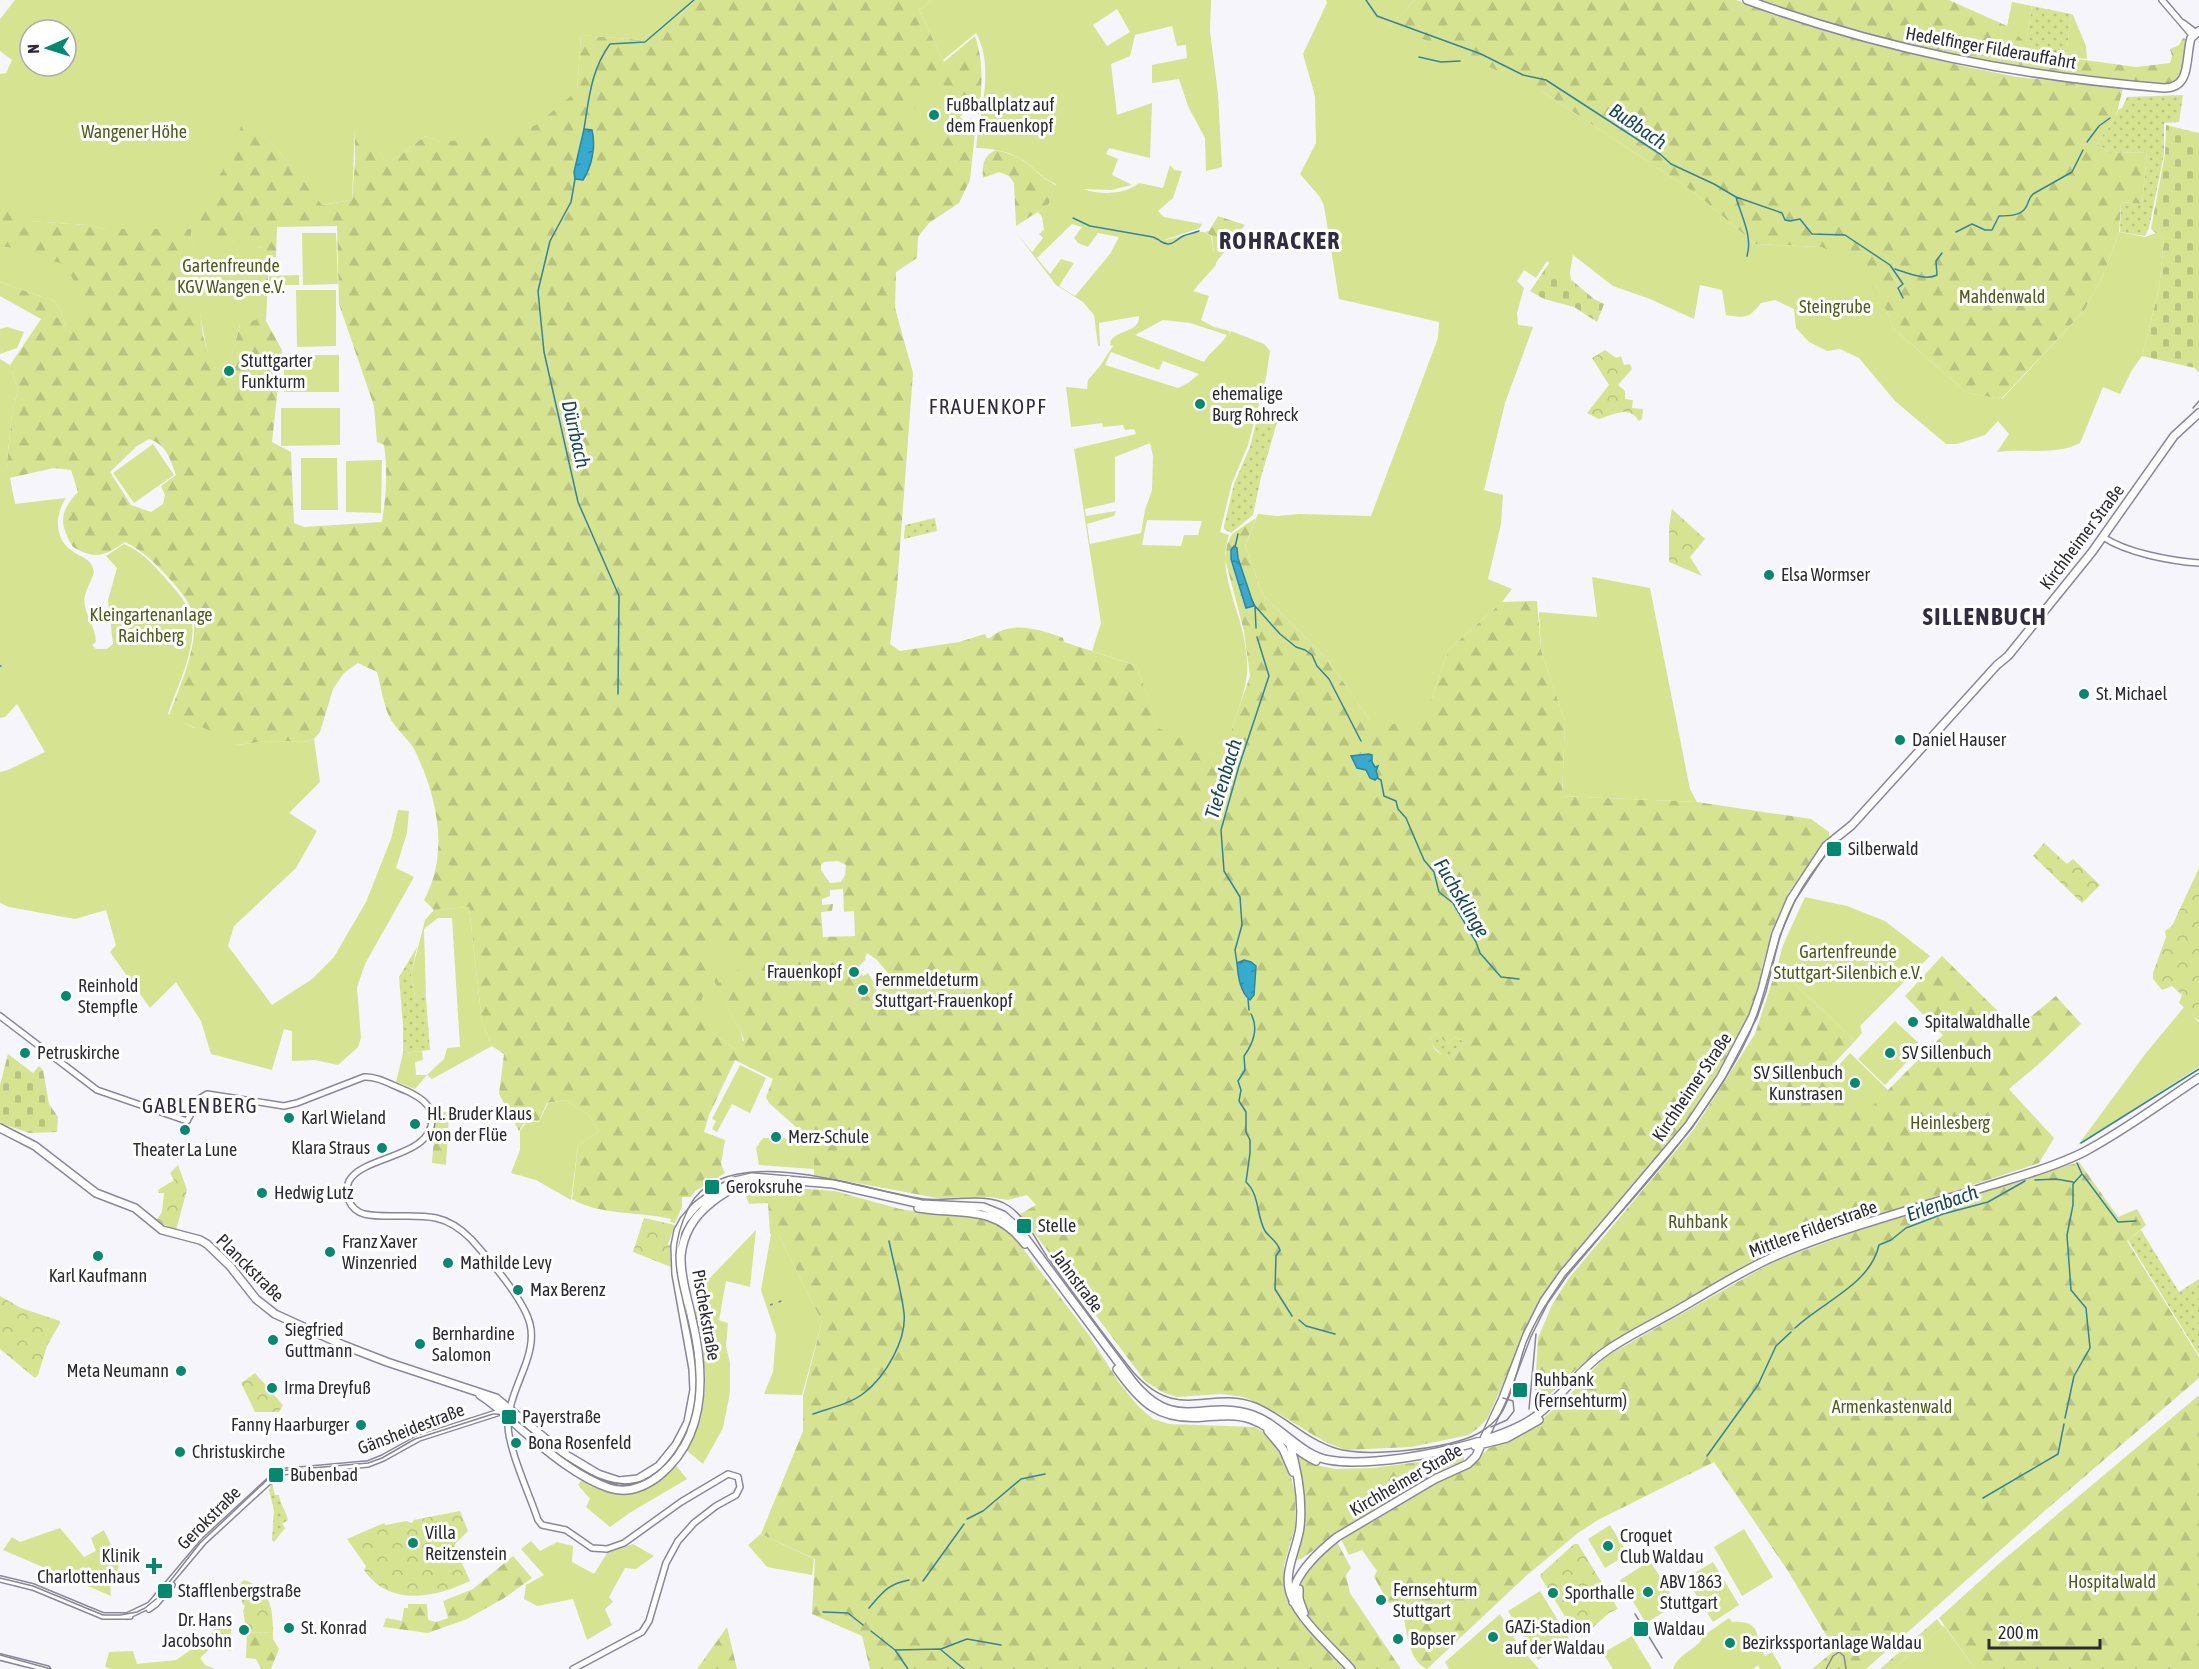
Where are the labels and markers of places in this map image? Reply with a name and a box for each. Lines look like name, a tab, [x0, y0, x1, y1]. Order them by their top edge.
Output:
place label: Fußballplatz auf dem Frauenkopf	[946, 94, 1055, 136]
marker: Fußballplatz auf dem Frauenkopf	[927, 108, 941, 122]
place label: Stuttgarter Funkturm	[241, 350, 313, 392]
marker: Stuttgarter Funkturm	[222, 364, 236, 378]
place label: ehemalige Burg Rohreck	[1212, 383, 1298, 425]
marker: ehemalige Burg Rohreck	[1193, 397, 1207, 411]
place label: Elsa Wormser	[1781, 564, 1870, 585]
marker: Elsa Wormser	[1762, 568, 1776, 582]
place label: St. Michael	[2096, 683, 2168, 704]
marker: St. Michael	[2077, 687, 2091, 701]
place label: Daniel Hauser	[1912, 729, 2007, 750]
marker: Daniel Hauser	[1893, 733, 1907, 747]
place label: Silberwald	[1848, 838, 1919, 859]
marker: Silberwald	[1825, 840, 1843, 858]
place label: Frauenkopf	[767, 961, 842, 982]
marker: Frauenkopf	[847, 965, 861, 979]
place label: Fernmeldeturm Stuttgart-Frauenkopf	[875, 969, 1013, 1011]
place label: Reinhold Stempfle	[78, 975, 138, 1017]
marker: Fernmeldeturm Stuttgart-Frauenkopf	[856, 983, 870, 997]
marker: Reinhold Stempfle	[59, 989, 73, 1003]
place label: Spitalwaldhalle	[1925, 1011, 2030, 1032]
marker: Spitalwaldhalle	[1906, 1015, 1920, 1029]
place label: Petruskirche	[37, 1042, 120, 1063]
place label: SV Sillenbuch	[1902, 1042, 1991, 1063]
marker: Petruskirche	[18, 1046, 32, 1060]
marker: SV Sillenbuch	[1883, 1046, 1897, 1060]
place label: SV Sillenbuch Kunstrasen	[1754, 1062, 1843, 1104]
marker: SV Sillenbuch Kunstrasen	[1848, 1076, 1862, 1090]
place label: Hl. Bruder Klaus von der Flüe	[427, 1103, 532, 1145]
place label: Karl Wieland	[301, 1107, 386, 1128]
marker: Karl Wieland	[282, 1111, 296, 1125]
marker: Hl. Bruder Klaus von der Flüe	[408, 1117, 422, 1131]
marker: Theater La Lune	[178, 1123, 192, 1137]
place label: Merz-Schule	[788, 1126, 869, 1147]
marker: Merz-Schule	[769, 1130, 783, 1144]
place label: Klara Straus	[291, 1137, 370, 1158]
place label: Theater La Lune	[133, 1139, 237, 1160]
marker: Klara Straus	[375, 1141, 389, 1155]
place label: Geroksruhe	[726, 1176, 803, 1197]
marker: Geroksruhe	[703, 1178, 721, 1196]
place label: Hedwig Lutz	[274, 1182, 354, 1203]
marker: Hedwig Lutz	[255, 1186, 269, 1200]
place label: Stelle	[1038, 1215, 1076, 1236]
marker: Stelle	[1015, 1217, 1033, 1235]
place label: Franz Xaver Winzenried	[342, 1231, 418, 1273]
marker: Franz Xaver Winzenried	[323, 1245, 337, 1259]
marker: Karl Kaufmann	[91, 1249, 105, 1263]
place label: Mathilde Levy	[460, 1252, 552, 1273]
marker: Mathilde Levy	[441, 1256, 455, 1270]
place label: Karl Kaufmann	[49, 1265, 147, 1286]
place label: Max Berenz	[530, 1279, 606, 1300]
marker: Max Berenz	[511, 1283, 525, 1297]
place label: Siegfried Guttmann	[285, 1319, 352, 1361]
place label: Bernhardine Salomon	[432, 1323, 515, 1365]
marker: Siegfried Guttmann	[266, 1333, 280, 1347]
marker: Bernhardine Salomon	[413, 1337, 427, 1351]
place label: Meta Neumann	[66, 1360, 169, 1381]
marker: Meta Neumann	[174, 1364, 188, 1378]
place label: Ruhbank (Fernsehturm)	[1534, 1369, 1627, 1411]
place label: Irma Dreyfuß	[284, 1377, 371, 1398]
marker: Irma Dreyfuß	[265, 1381, 279, 1395]
marker: Ruhbank (Fernsehturm)	[1511, 1381, 1529, 1399]
place label: Payerstraße	[522, 1406, 601, 1427]
marker: Payerstraße	[500, 1408, 518, 1426]
place label: Fanny Haarburger	[231, 1414, 350, 1435]
marker: Fanny Haarburger	[354, 1418, 368, 1432]
place label: Bona Rosenfeld	[528, 1432, 632, 1453]
marker: Bona Rosenfeld	[509, 1436, 523, 1450]
place label: Christuskirche	[192, 1441, 285, 1462]
marker: Christuskirche	[173, 1445, 187, 1459]
place label: Bubenbad	[290, 1464, 358, 1485]
marker: Bubenbad	[267, 1466, 285, 1484]
place label: Villa Reitzenstein	[425, 1522, 507, 1564]
place label: Croquet Club Waldau	[1620, 1525, 1704, 1567]
marker: Villa Reitzenstein	[406, 1536, 420, 1550]
marker: Croquet Club Waldau	[1601, 1539, 1615, 1553]
place label: Klinik Charlottenhaus	[37, 1545, 140, 1587]
marker: Klinik Charlottenhaus	[145, 1557, 163, 1575]
place label: ABV 1863 Stuttgart	[1660, 1571, 1722, 1613]
place label: Fernsehturm Stuttgart	[1393, 1579, 1478, 1621]
place label: Stafflenbergstraße	[178, 1580, 301, 1601]
marker: Stafflenbergstraße	[156, 1582, 174, 1600]
place label: Sporthalle	[1565, 1582, 1635, 1603]
marker: ABV 1863 Stuttgart	[1641, 1585, 1655, 1599]
marker: Sporthalle	[1546, 1586, 1560, 1600]
marker: Fernsehturm Stuttgart	[1374, 1593, 1388, 1607]
place label: Dr. Hans Jacobsohn	[162, 1609, 232, 1651]
place label: GAZi-Stadion auf der Waldau	[1505, 1616, 1605, 1658]
place label: St. Konrad	[301, 1617, 367, 1638]
place label: Waldau	[1654, 1618, 1705, 1639]
marker: Waldau	[1632, 1620, 1650, 1638]
marker: St. Konrad	[282, 1621, 296, 1635]
marker: Dr. Hans Jacobsohn	[237, 1623, 251, 1637]
place label: Bopser	[1410, 1628, 1456, 1649]
marker: GAZi-Stadion auf der Waldau	[1486, 1630, 1500, 1644]
marker: Bopser	[1391, 1632, 1405, 1646]
place label: Bezirkssportanlage Waldau	[1742, 1632, 1922, 1653]
marker: Bezirkssportanlage Waldau	[1723, 1636, 1737, 1650]

